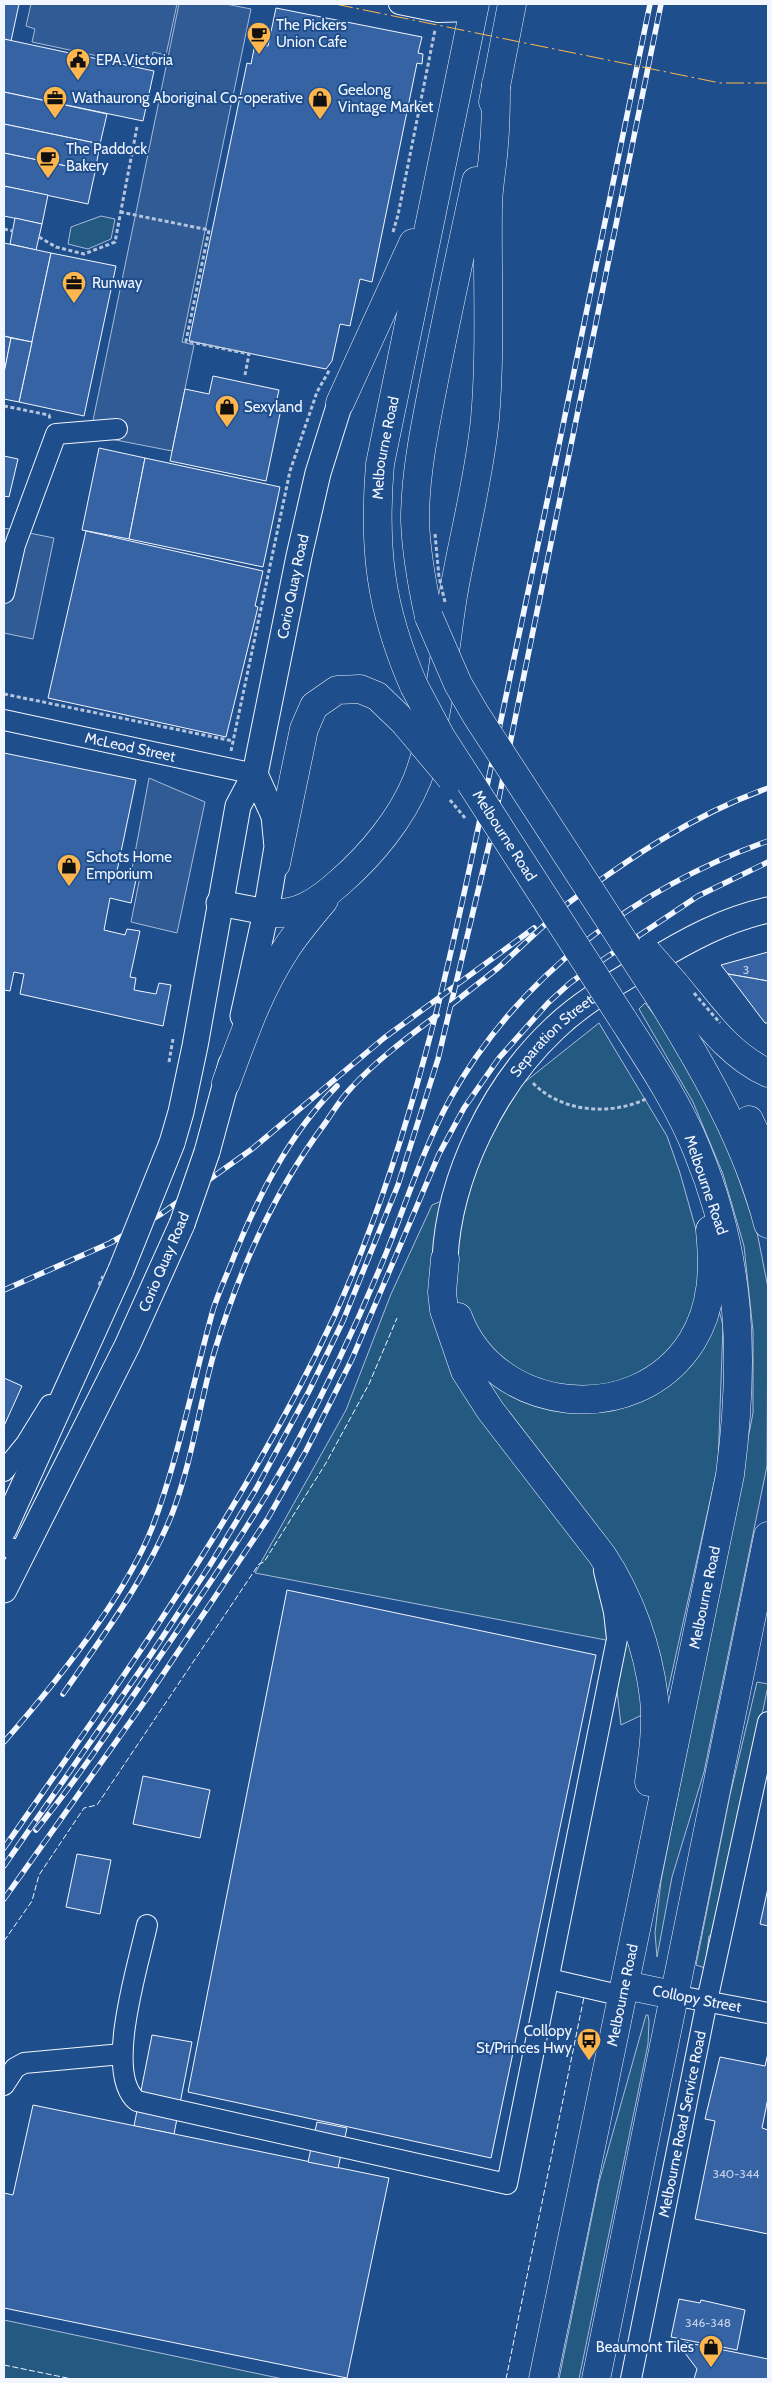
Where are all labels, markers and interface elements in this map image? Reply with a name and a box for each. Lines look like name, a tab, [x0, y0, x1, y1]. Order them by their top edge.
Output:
place label: The Pickers Union Cafe	[276, 16, 347, 51]
cafe icon: The Pickers Union Cafe	[246, 21, 272, 55]
public building icon: EPA Victoria	[65, 47, 91, 81]
place label: EPA Victoria	[96, 51, 174, 69]
place label: Geelong Vintage Market	[338, 81, 433, 116]
office icon: Wathaurong Aboriginal Co-operative	[42, 85, 68, 119]
shop icon: Geelong Vintage Market	[307, 86, 333, 120]
place label: Wathaurong Aboriginal Co-operative	[72, 89, 303, 107]
place label: The Paddock Bakery	[66, 140, 147, 175]
cafe icon: The Paddock Bakery	[35, 145, 61, 179]
office icon: Runway	[61, 270, 87, 304]
place label: Runway	[92, 274, 143, 292]
shop icon: Sexyland	[214, 394, 240, 428]
street label: Melbourne Road	[369, 395, 403, 500]
place label: Sexyland	[244, 398, 303, 416]
street label: Corio Quay Road	[273, 532, 313, 641]
street label: McLeod Street	[83, 729, 177, 766]
street label: Melbourne Road	[469, 787, 540, 884]
place label: Schots Home Emporium	[86, 848, 172, 883]
shop icon: Schots Home Emporium	[56, 853, 82, 887]
house number: 3	[743, 962, 749, 977]
street label: Separation Street	[506, 991, 597, 1081]
street label: Melbourne Road	[680, 1133, 732, 1237]
street label: Corio Quay Road	[135, 1209, 193, 1315]
street label: Melbourne Road	[685, 1545, 724, 1651]
street label: Melbourne Road	[603, 1942, 642, 2048]
street label: Collopy Street	[651, 1982, 743, 2016]
place label: Collopy St/Princes Hwy	[476, 2022, 572, 2057]
bus stop icon: Collopy St/Princes Hwy	[576, 2027, 602, 2061]
street label: Melbourne Road Service Road	[655, 2029, 710, 2219]
house number: 340-344	[712, 2166, 760, 2181]
house number: 346-348	[685, 2315, 731, 2330]
shop icon: Beaumont Tiles	[698, 2334, 724, 2368]
place label: Beaumont Tiles	[596, 2338, 694, 2356]

